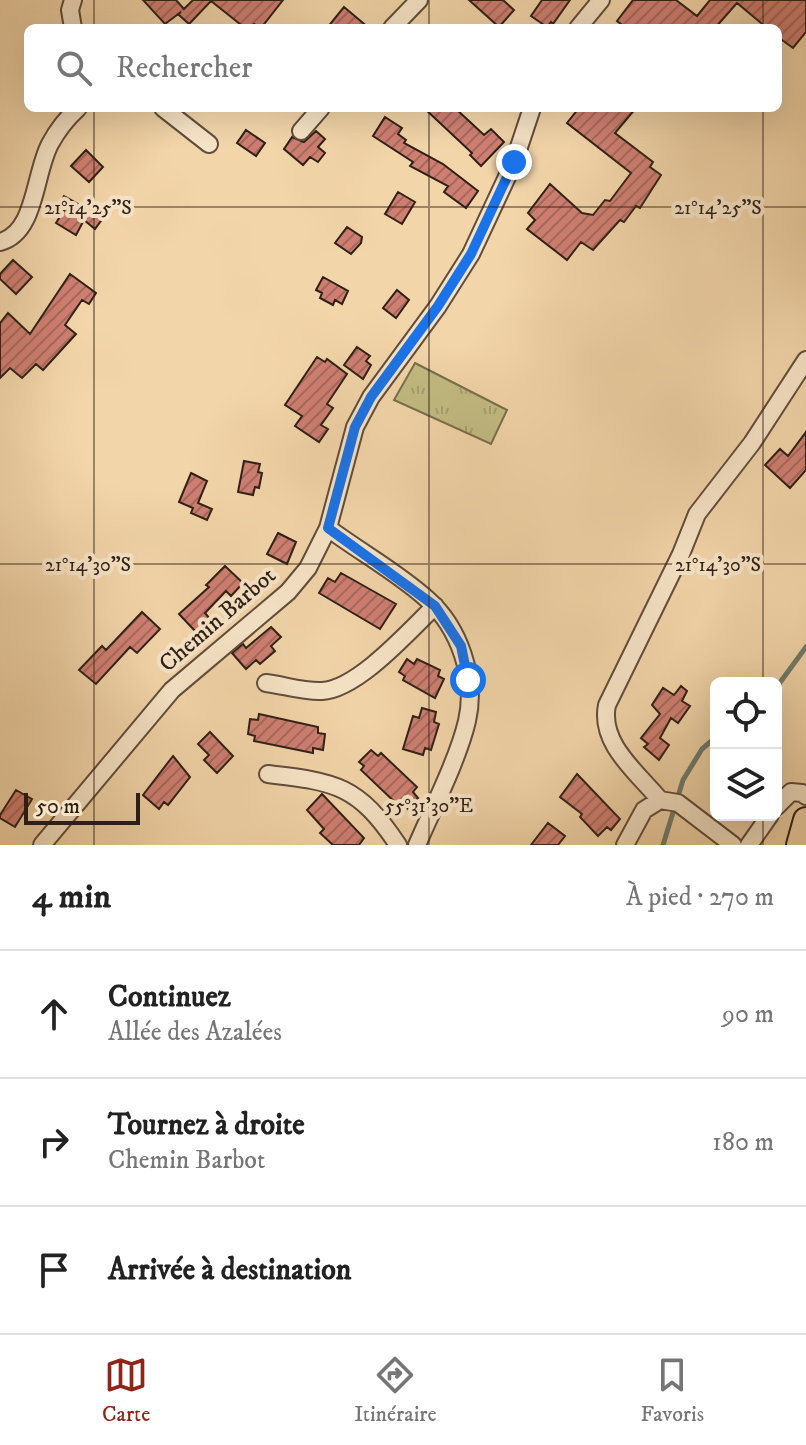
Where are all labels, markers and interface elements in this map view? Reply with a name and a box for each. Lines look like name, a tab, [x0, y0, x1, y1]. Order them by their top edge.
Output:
search box	[24, 24, 782, 112]
icon: search	[52, 46, 96, 90]
text: Rechercher	[116, 50, 252, 87]
route end	[496, 144, 532, 180]
text: 21°14'25"S	[44, 196, 132, 221]
text: 21°14'25"S	[674, 196, 762, 221]
text: 21°14'30"S	[45, 553, 131, 578]
text: 21°14'30"S	[675, 553, 761, 578]
street label: Chemin Barbot	[153, 561, 283, 679]
route start	[450, 662, 486, 698]
map controls	[710, 677, 782, 821]
button: locate	[710, 677, 782, 749]
button: layers	[710, 749, 782, 821]
scale bar	[24, 789, 140, 825]
text: 50 m	[36, 793, 80, 820]
text: 55°31'30"E	[385, 794, 473, 819]
text: 4 min	[32, 876, 111, 918]
text: À pied · 270 m	[626, 881, 774, 914]
text: Continuez	[108, 979, 231, 1016]
icon: ahead	[32, 992, 76, 1036]
text: 90 m	[722, 998, 774, 1031]
text: Allée des Azalées	[108, 1016, 282, 1049]
text: Tournez à droite	[108, 1107, 305, 1144]
icon: right	[32, 1120, 76, 1164]
text: 180 m	[712, 1126, 774, 1159]
text: Chemin Barbot	[108, 1144, 265, 1177]
icon: arrive	[32, 1248, 76, 1292]
text: Arrivée à destination	[108, 1252, 352, 1289]
tab: Carte	[102, 1353, 150, 1428]
tab: Itinéraire	[354, 1353, 437, 1428]
tab: Favoris	[641, 1353, 704, 1428]

